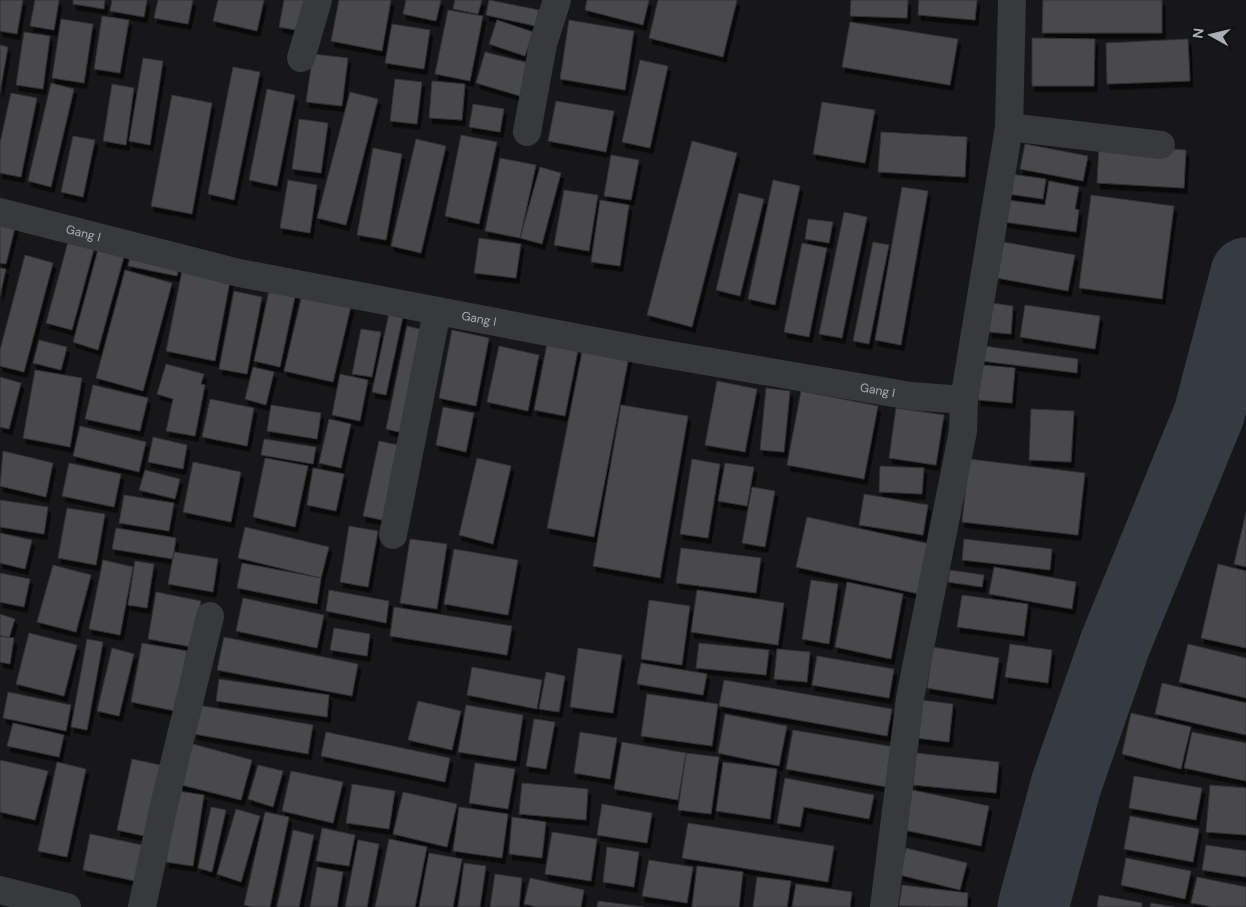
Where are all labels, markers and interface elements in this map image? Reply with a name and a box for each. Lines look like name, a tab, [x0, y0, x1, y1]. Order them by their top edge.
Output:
north arrow	[1186, 10, 1236, 60]
text: N	[1189, 27, 1208, 40]
street label: Gang I	[64, 221, 102, 245]
street label: Gang I	[460, 308, 498, 330]
street label: Gang I	[859, 379, 896, 401]

